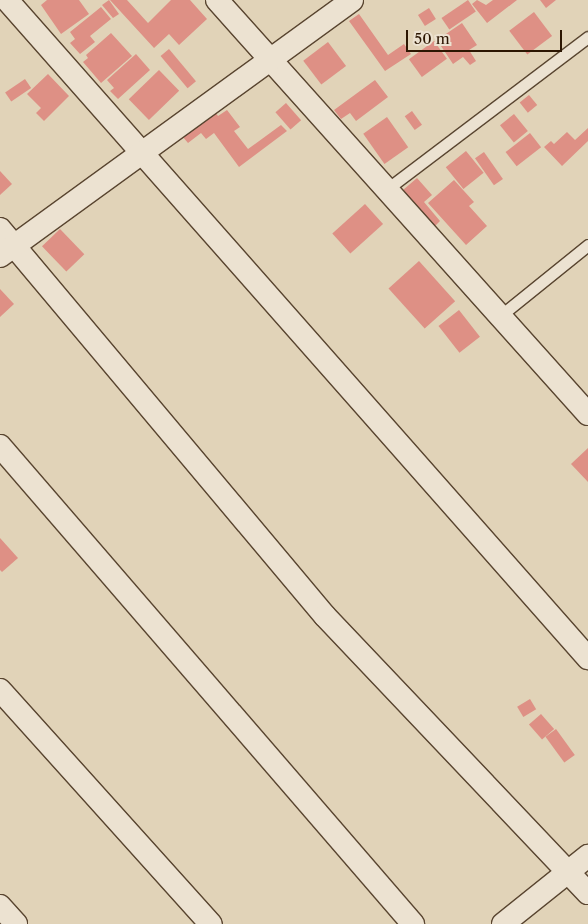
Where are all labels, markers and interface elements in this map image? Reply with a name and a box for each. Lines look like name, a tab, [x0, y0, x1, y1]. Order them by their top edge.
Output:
scale bar	[408, 20, 564, 52]
text: 50 m	[414, 29, 450, 48]

